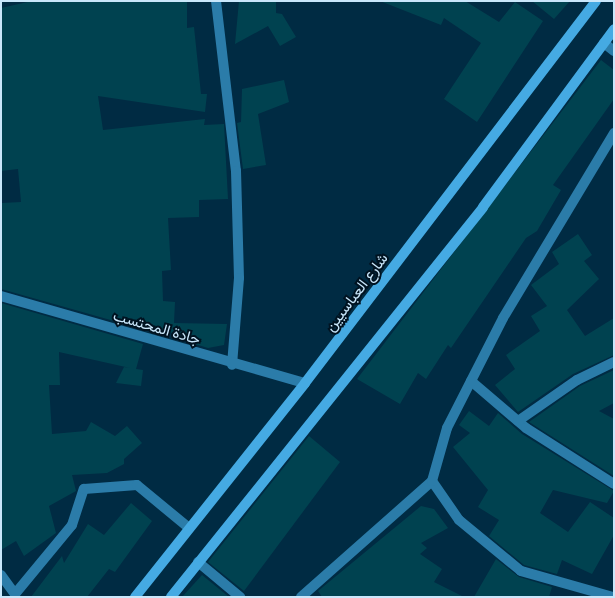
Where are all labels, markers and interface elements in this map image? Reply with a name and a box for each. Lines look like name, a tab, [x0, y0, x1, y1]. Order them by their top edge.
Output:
street label: شارع العباسيين	[321, 249, 391, 335]
street label: جادة المحتسب	[111, 306, 203, 348]

